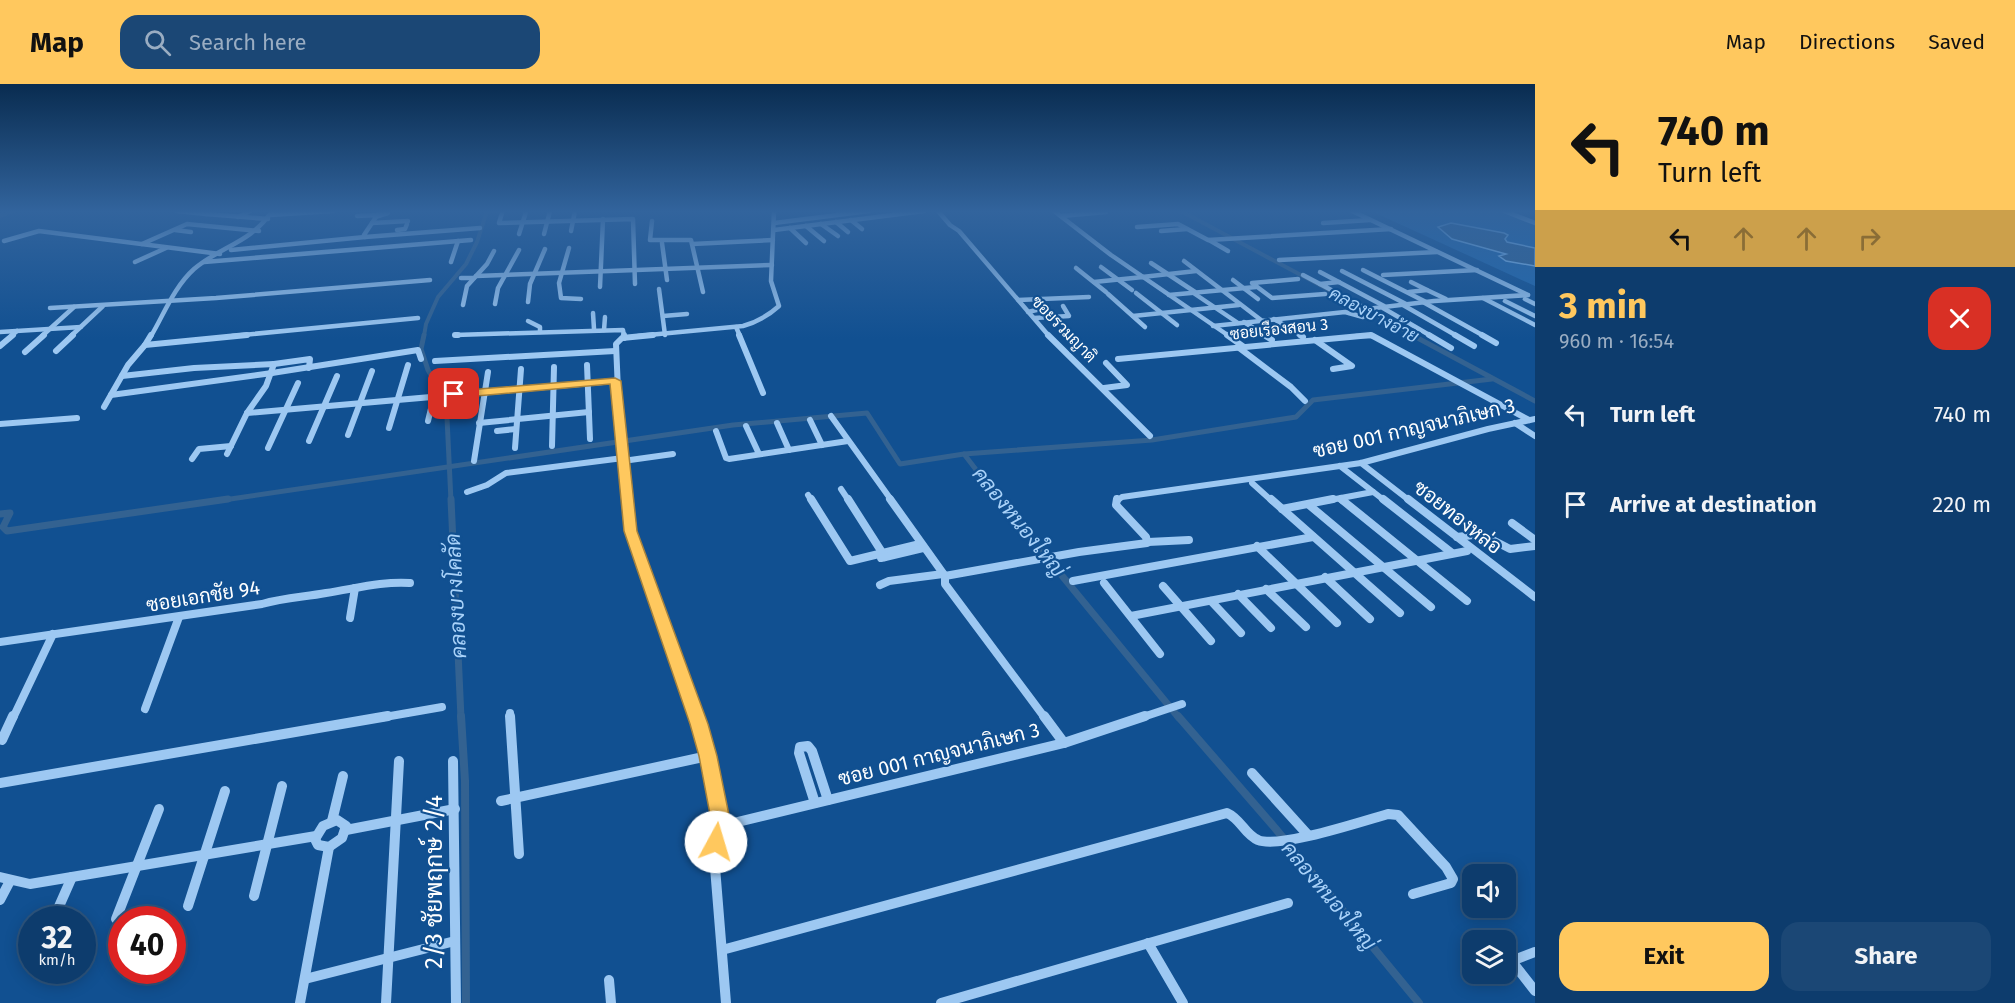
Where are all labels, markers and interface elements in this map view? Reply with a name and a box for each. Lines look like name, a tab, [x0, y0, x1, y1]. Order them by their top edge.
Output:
search box	[120, 15, 540, 69]
text: Map	[30, 26, 84, 59]
icon: search	[141, 26, 174, 59]
text: Search here	[189, 29, 307, 56]
text: Map	[1726, 29, 1766, 55]
text: Directions	[1799, 29, 1895, 55]
text: Saved	[1928, 29, 1985, 55]
text: 740 m	[1658, 106, 1770, 156]
icon: left	[1559, 108, 1637, 186]
text: Turn left	[1658, 157, 1761, 189]
icon: left	[1664, 222, 1697, 255]
icon: ahead	[1727, 222, 1760, 255]
icon: ahead	[1790, 222, 1823, 255]
icon: right	[1853, 222, 1886, 255]
water label: คลองบางอ้าย	[1326, 281, 1423, 348]
text: 3 min	[1559, 284, 1648, 328]
button: close	[1928, 287, 1991, 350]
street label: ซอยรวมญาติ	[1028, 292, 1100, 366]
street label: ซอยเรืองสอน 3	[1229, 313, 1329, 344]
text: 960 m · 16:54	[1559, 329, 1674, 353]
pin	[428, 368, 479, 419]
icon: arrive	[437, 377, 470, 410]
street label: ซอย 001 กาญจนาภิเษก 3	[1311, 393, 1517, 463]
icon: left	[1559, 398, 1592, 431]
text: Turn left	[1610, 401, 1695, 428]
text: 740 m	[1933, 401, 1991, 428]
water label: คลองหนองใหญ่	[967, 462, 1072, 583]
street label: ซอยทองหล่อ	[1409, 475, 1507, 559]
icon: arrive	[1559, 488, 1592, 521]
text: Arrive at destination	[1610, 491, 1817, 518]
text: 220 m	[1932, 491, 1991, 518]
water label: คลองบางโคลัด	[440, 533, 472, 659]
street label: ซอยเอกชัย 94	[144, 575, 262, 617]
street label: ซอย 001 กาญจนาภิเษก 3	[836, 717, 1042, 791]
street label: 2/3 ชัยพฤกษ์ 2/4	[418, 795, 448, 969]
position arrow	[684, 810, 748, 874]
water label: คลองหนองใหญ่	[1276, 836, 1383, 957]
map controls	[1462, 864, 1516, 984]
button: sound	[1462, 864, 1516, 918]
speed limit sign: 40	[108, 906, 186, 984]
text: 32	[42, 920, 72, 956]
button: Exit	[1559, 922, 1769, 991]
button: Share	[1781, 922, 1991, 991]
button: layers	[1462, 930, 1516, 984]
text: km/h	[38, 951, 76, 969]

